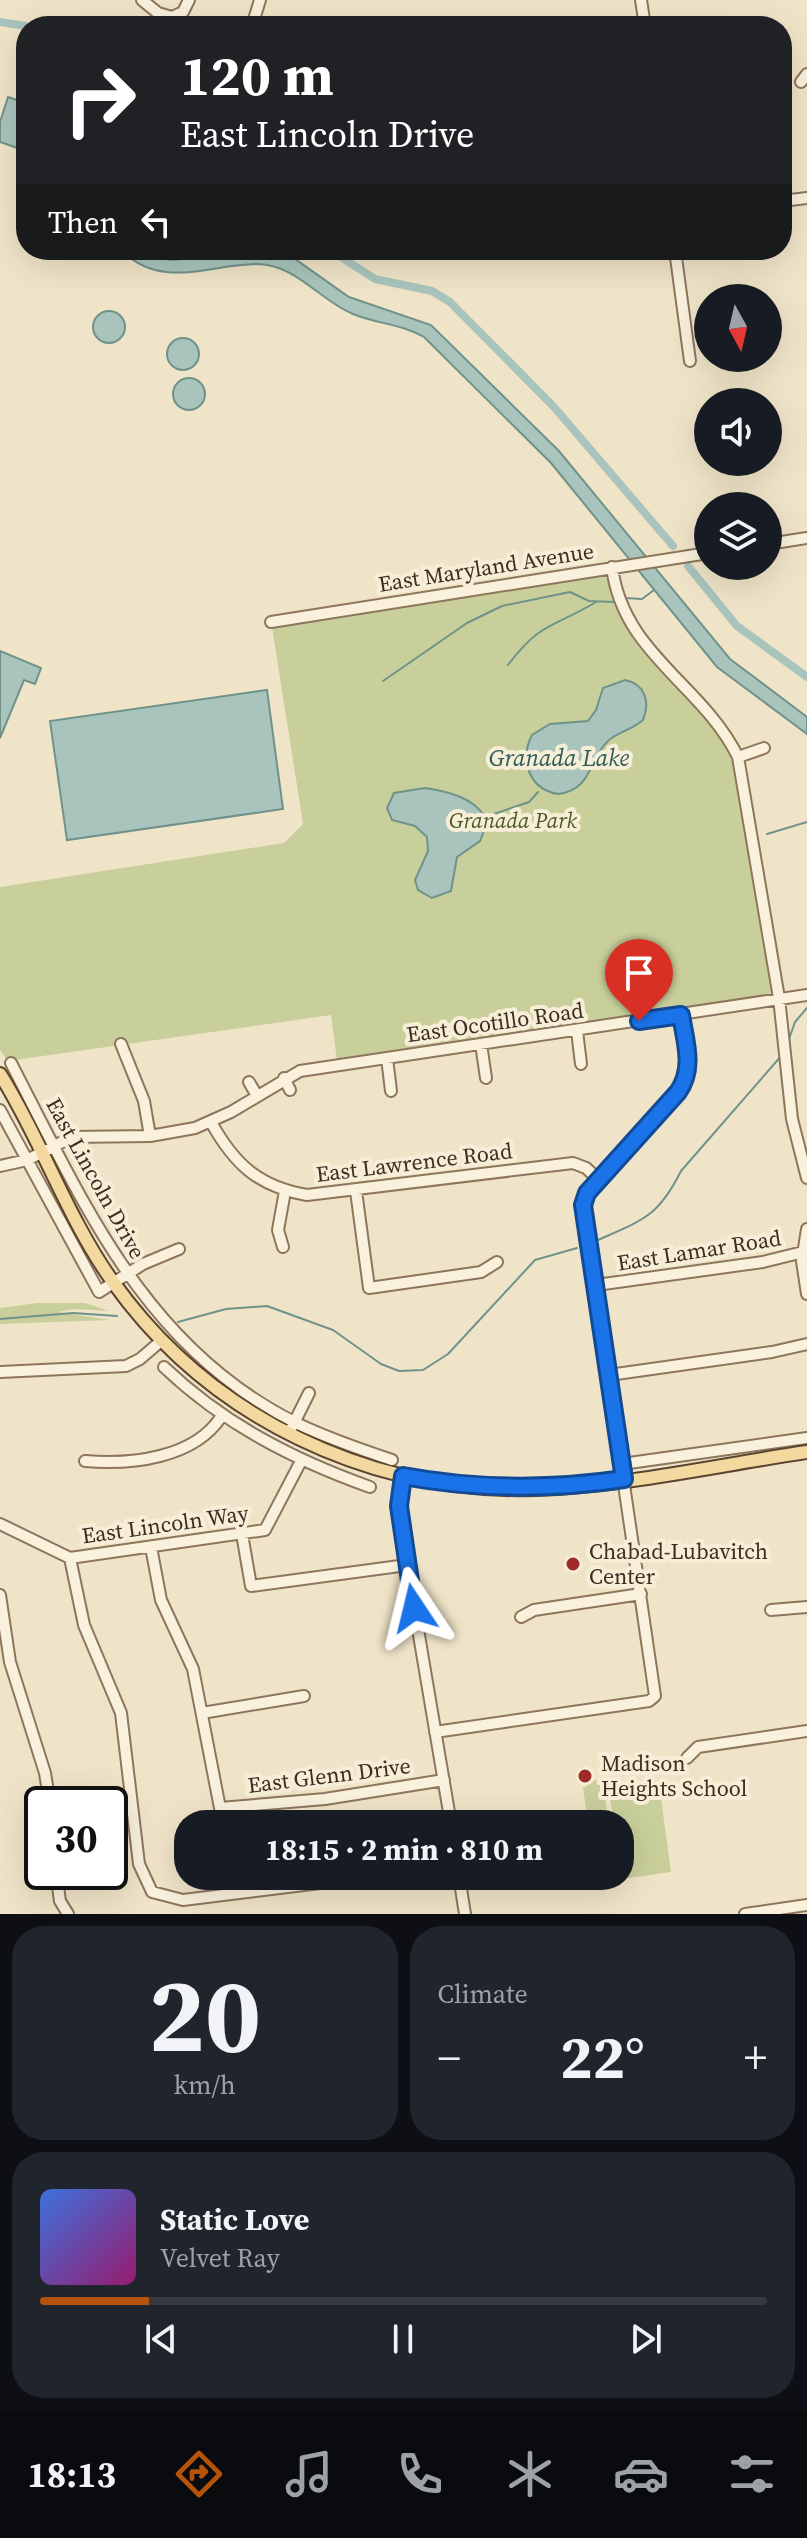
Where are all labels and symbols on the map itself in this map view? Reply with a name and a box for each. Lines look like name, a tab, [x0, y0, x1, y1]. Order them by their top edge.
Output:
north arrow	[694, 284, 782, 372]
street label: East Maryland Avenue	[376, 535, 596, 599]
water label: Granada Lake	[489, 741, 629, 774]
park label: Granada Park	[449, 805, 578, 835]
pin	[605, 939, 673, 1021]
street label: East Ocotillo Road	[405, 995, 586, 1049]
street label: East Lincoln Drive	[39, 1092, 153, 1264]
street label: East Lawrence Road	[314, 1135, 514, 1189]
street label: East Lamar Road	[615, 1222, 784, 1278]
street label: East Lincoln Way	[80, 1497, 251, 1551]
place label: Chabad-Lubavitch Center	[589, 1536, 768, 1591]
marker: Chabad-Lubavitch Center	[564, 1555, 582, 1573]
position arrow	[372, 1566, 456, 1650]
place label: Madison Heights School	[601, 1748, 747, 1803]
street label: East Glenn Drive	[246, 1750, 412, 1800]
marker: Madison Heights School	[576, 1767, 594, 1785]
speed limit sign: 30	[24, 1786, 128, 1890]

